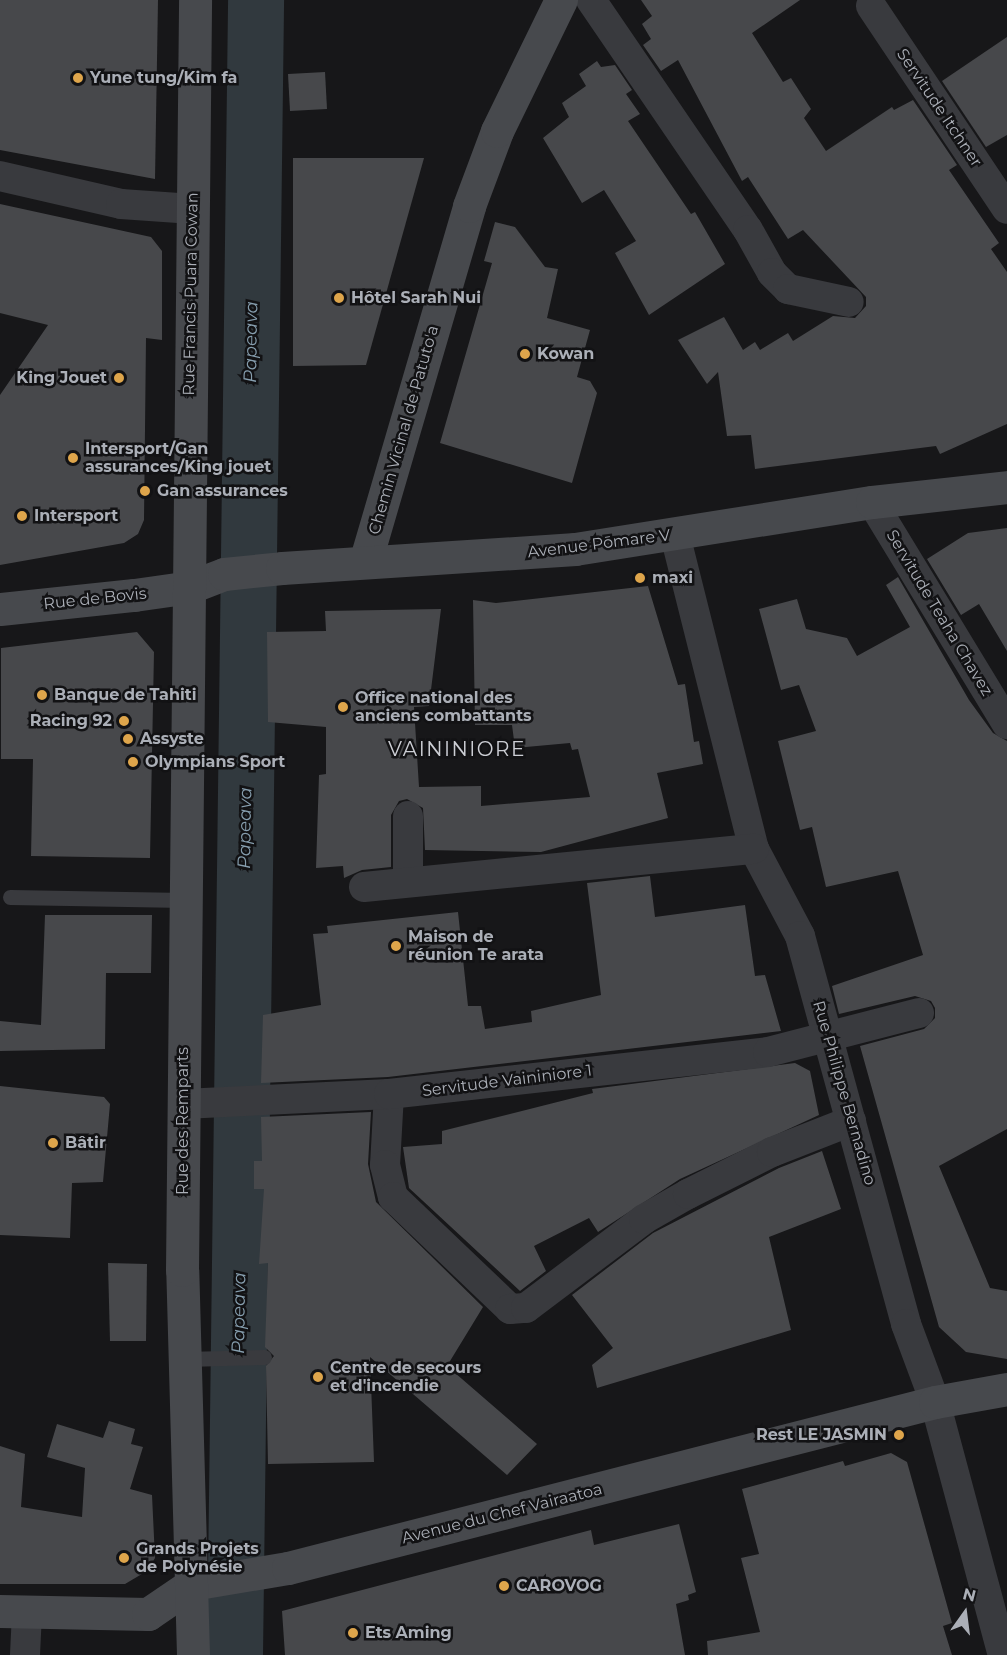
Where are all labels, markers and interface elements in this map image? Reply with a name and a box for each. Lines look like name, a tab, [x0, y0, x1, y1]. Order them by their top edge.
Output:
street label: Servitude Itchner	[892, 45, 986, 171]
place label: Yune tung/Kim fa	[90, 68, 237, 88]
marker: Yune tung/Kim fa	[71, 71, 85, 85]
street label: Rue Francis Puara Cowan	[180, 192, 202, 396]
place label: Hôtel Sarah Nui	[351, 288, 481, 308]
marker: Hôtel Sarah Nui	[332, 291, 346, 305]
water label: Papeava	[239, 301, 263, 383]
street label: Chemin Vicinal de Patuto'a	[365, 323, 443, 537]
place label: Kowan	[537, 344, 594, 364]
marker: Kowan	[518, 347, 532, 361]
place label: King Jouet	[16, 368, 107, 388]
marker: King Jouet	[112, 371, 126, 385]
place label: Intersport/Gan assurances/King jouet	[85, 439, 271, 477]
marker: Intersport/Gan assurances/King jouet	[66, 451, 80, 465]
place label: Gan assurances	[157, 481, 288, 501]
marker: Gan assurances	[138, 484, 152, 498]
place label: Intersport	[34, 506, 118, 526]
marker: Intersport	[15, 509, 29, 523]
street label: Avenue Pōmare V	[527, 526, 671, 562]
street label: Servitude Teaha Chavez	[882, 527, 996, 699]
place label: maxi	[652, 568, 693, 588]
marker: maxi	[633, 571, 647, 585]
street label: Rue de Bovis	[43, 584, 147, 614]
place label: Banque de Tahiti	[54, 685, 197, 705]
marker: Banque de Tahiti	[35, 688, 49, 702]
place label: Office national des anciens combattants	[355, 688, 532, 726]
marker: Office national des anciens combattants	[336, 700, 350, 714]
place label: Racing 92	[30, 711, 112, 731]
marker: Racing 92	[117, 714, 131, 728]
place label: Assyste	[140, 729, 204, 749]
marker: Assyste	[121, 732, 135, 746]
district label: VAININIORE	[388, 737, 526, 761]
place label: Olympians Sport	[145, 752, 285, 772]
marker: Olympians Sport	[126, 755, 140, 769]
water label: Papeava	[233, 787, 257, 869]
place label: Maison de réunion Te arata	[408, 927, 544, 965]
marker: Maison de réunion Te arata	[389, 939, 403, 953]
street label: Rue Philippe Bernadino	[808, 998, 880, 1188]
street label: Rue des Remparts	[173, 1047, 193, 1195]
street label: Servitude Vaininiore 1	[421, 1061, 593, 1101]
place label: Bâtir	[65, 1133, 106, 1153]
marker: Bâtir	[46, 1136, 60, 1150]
water label: Papeava	[227, 1272, 251, 1354]
place label: Centre de secours et d'incendie	[330, 1358, 481, 1396]
marker: Centre de secours et d'incendie	[311, 1370, 325, 1384]
place label: Rest LE JASMIN	[756, 1425, 887, 1445]
marker: Rest LE JASMIN	[892, 1428, 906, 1442]
street label: Avenue du Chef Vairaatoa	[400, 1480, 604, 1548]
place label: Grands Projets de Polynésie	[136, 1539, 259, 1577]
marker: Grands Projets de Polynésie	[117, 1551, 131, 1565]
place label: CAROVOG	[516, 1576, 602, 1596]
marker: CAROVOG	[497, 1579, 511, 1593]
north arrow	[935, 1583, 995, 1643]
text: N	[961, 1584, 978, 1606]
place label: Ets Aming	[365, 1623, 452, 1643]
marker: Ets Aming	[346, 1626, 360, 1640]

